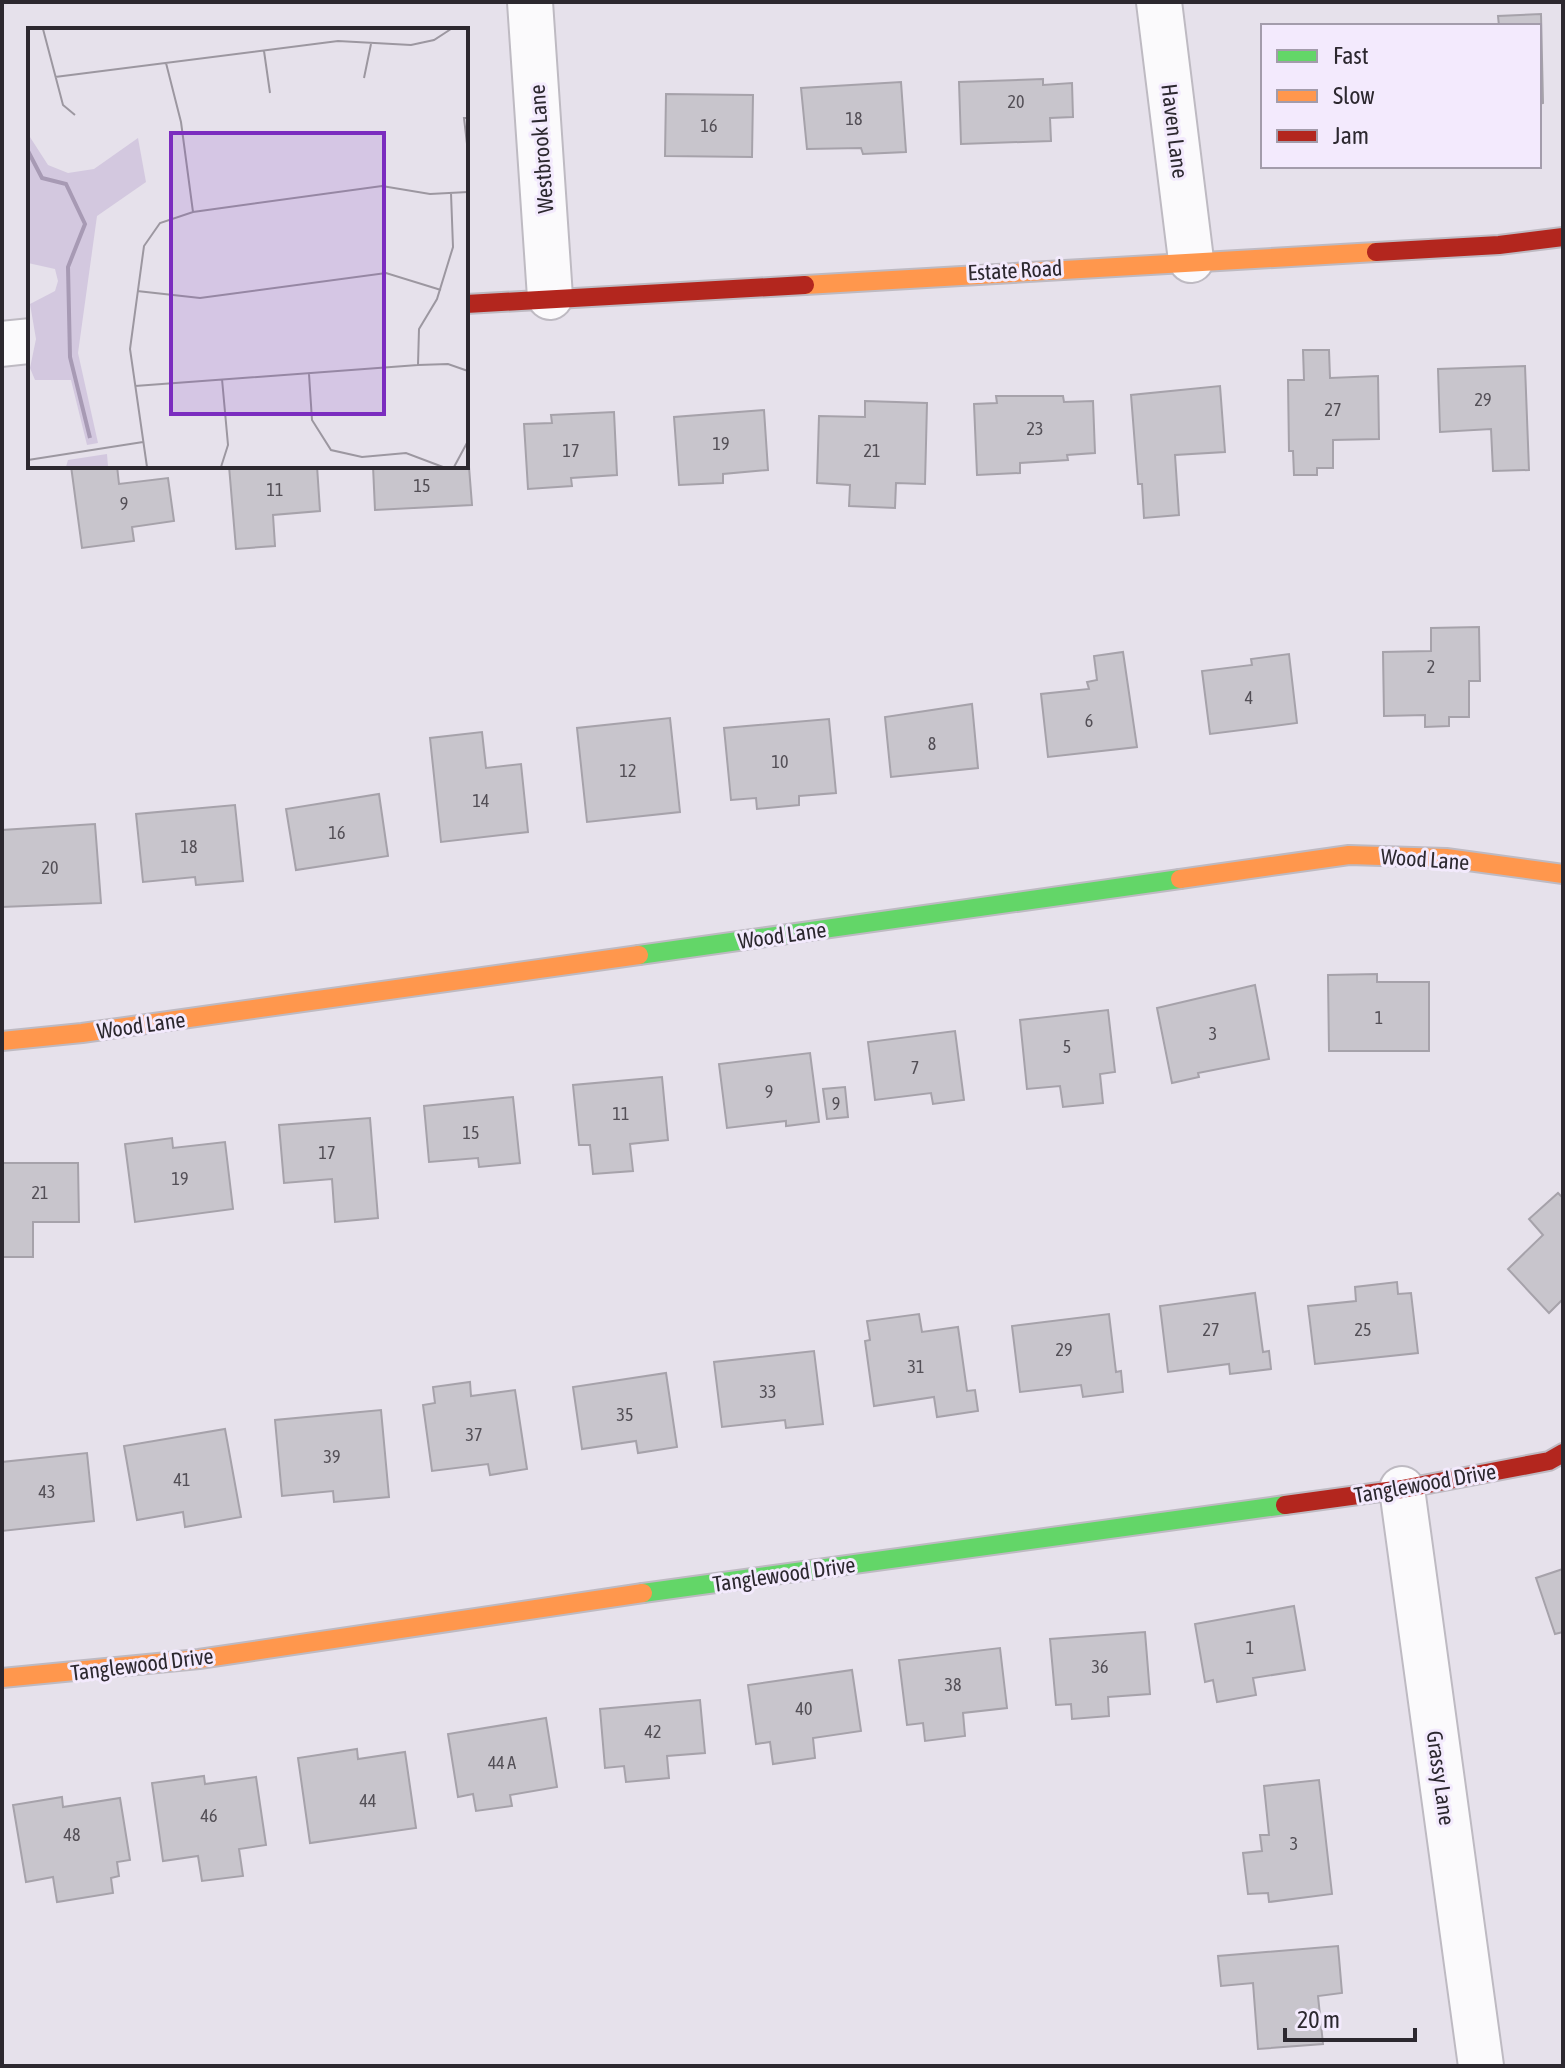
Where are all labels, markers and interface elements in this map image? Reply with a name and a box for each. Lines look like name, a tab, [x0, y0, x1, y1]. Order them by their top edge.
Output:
legend	[1261, 24, 1541, 168]
inset map	[28, 28, 468, 468]
text: Fast	[1333, 42, 1369, 69]
street label: Haven Lane	[1156, 82, 1194, 180]
text: Slow	[1333, 82, 1375, 109]
street label: Westbrook Lane	[524, 84, 558, 214]
house number: 20	[1008, 91, 1024, 112]
house number: 18	[846, 108, 862, 129]
house number: 16	[701, 115, 717, 136]
text: Jam	[1333, 122, 1369, 149]
street label: Estate Road	[967, 255, 1063, 285]
house number: 29	[1475, 389, 1491, 410]
house number: 27	[1325, 399, 1341, 420]
house number: 23	[1027, 418, 1043, 439]
house number: 19	[713, 433, 729, 454]
house number: 17	[563, 440, 579, 461]
house number: 21	[864, 440, 880, 461]
house number: 15	[414, 475, 430, 496]
house number: 11	[267, 479, 283, 500]
house number: 9	[120, 493, 128, 514]
house number: 2	[1427, 656, 1435, 677]
house number: 4	[1245, 687, 1253, 708]
house number: 6	[1085, 710, 1093, 731]
house number: 8	[928, 733, 936, 754]
house number: 10	[772, 751, 788, 772]
house number: 12	[620, 760, 636, 781]
house number: 14	[473, 790, 489, 811]
house number: 16	[329, 822, 345, 843]
house number: 18	[181, 836, 197, 857]
street label: Wood Lane	[1380, 843, 1470, 875]
house number: 20	[42, 857, 58, 878]
street label: Wood Lane	[736, 916, 828, 954]
street label: Wood Lane	[95, 1006, 187, 1044]
house number: 1	[1375, 1007, 1383, 1028]
house number: 3	[1209, 1023, 1217, 1044]
house number: 5	[1063, 1036, 1071, 1057]
house number: 7	[911, 1057, 919, 1078]
house number: 9	[765, 1081, 773, 1102]
house number: 9	[832, 1093, 840, 1114]
house number: 11	[613, 1103, 629, 1124]
house number: 15	[463, 1122, 479, 1143]
house number: 17	[319, 1142, 335, 1163]
house number: 19	[172, 1168, 188, 1189]
house number: 21	[32, 1182, 48, 1203]
house number: 27	[1203, 1319, 1219, 1340]
house number: 25	[1355, 1319, 1371, 1340]
house number: 29	[1056, 1339, 1072, 1360]
house number: 31	[908, 1356, 924, 1377]
house number: 33	[760, 1381, 776, 1402]
house number: 35	[617, 1404, 633, 1425]
house number: 37	[466, 1424, 482, 1445]
house number: 39	[324, 1446, 340, 1467]
street label: Tanglewood Drive	[1352, 1458, 1498, 1508]
house number: 41	[174, 1469, 190, 1490]
house number: 43	[39, 1481, 55, 1502]
street label: Tanglewood Drive	[711, 1551, 857, 1597]
house number: 1	[1246, 1637, 1254, 1658]
street label: Tanglewood Drive	[69, 1642, 215, 1686]
house number: 36	[1092, 1656, 1108, 1677]
house number: 38	[945, 1674, 961, 1695]
house number: 40	[796, 1698, 812, 1719]
house number: 42	[645, 1721, 661, 1742]
street label: Grassy Lane	[1422, 1729, 1460, 1827]
house number: 44 A	[488, 1752, 516, 1773]
house number: 44	[360, 1790, 376, 1811]
house number: 46	[201, 1805, 217, 1826]
house number: 48	[64, 1824, 80, 1845]
house number: 3	[1290, 1833, 1298, 1854]
scale bar	[1285, 1992, 1415, 2042]
text: 20 m	[1297, 2006, 1340, 2033]

